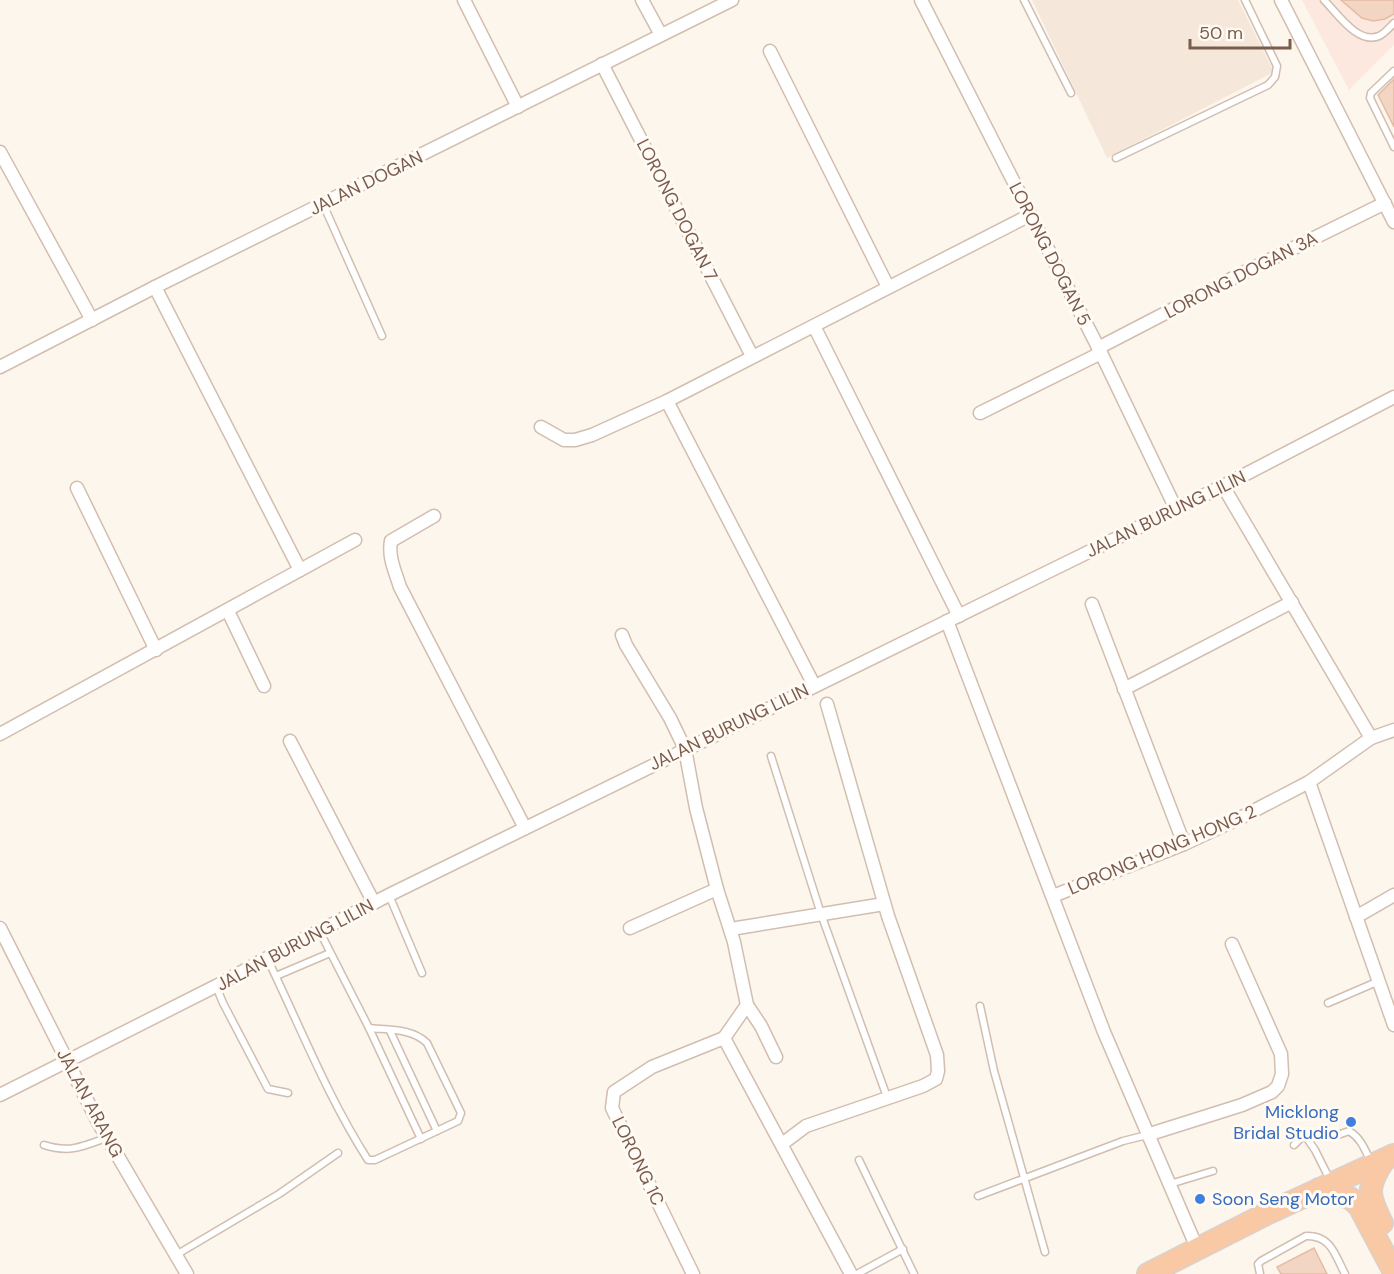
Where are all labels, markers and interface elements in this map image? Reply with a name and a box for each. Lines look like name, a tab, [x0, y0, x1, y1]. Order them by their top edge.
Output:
scale bar	[1190, 12, 1290, 50]
text: 50 m	[1199, 21, 1243, 45]
street label: LORONG DOGAN 7	[631, 135, 723, 285]
street label: JALAN DOGAN	[305, 145, 427, 221]
street label: LORONG DOGAN 5	[1003, 178, 1097, 330]
street label: LORONG DOGAN 3A	[1160, 226, 1322, 324]
street label: JALAN BURUNG LILIN	[1082, 465, 1250, 563]
street label: JALAN BURUNG LILIN	[645, 678, 813, 776]
street label: LORONG HONG HONG 2	[1064, 799, 1260, 901]
street label: JALAN BURUNG LILIN	[212, 893, 378, 997]
street label: JALAN ARANG	[51, 1044, 129, 1162]
place label: Micklong Bridal Studio	[1233, 1100, 1339, 1145]
street label: LORONG 1C	[606, 1112, 670, 1210]
marker: Micklong Bridal Studio	[1344, 1115, 1358, 1129]
place label: Soon Seng Motor	[1212, 1187, 1355, 1211]
marker: Soon Seng Motor	[1193, 1192, 1207, 1206]

